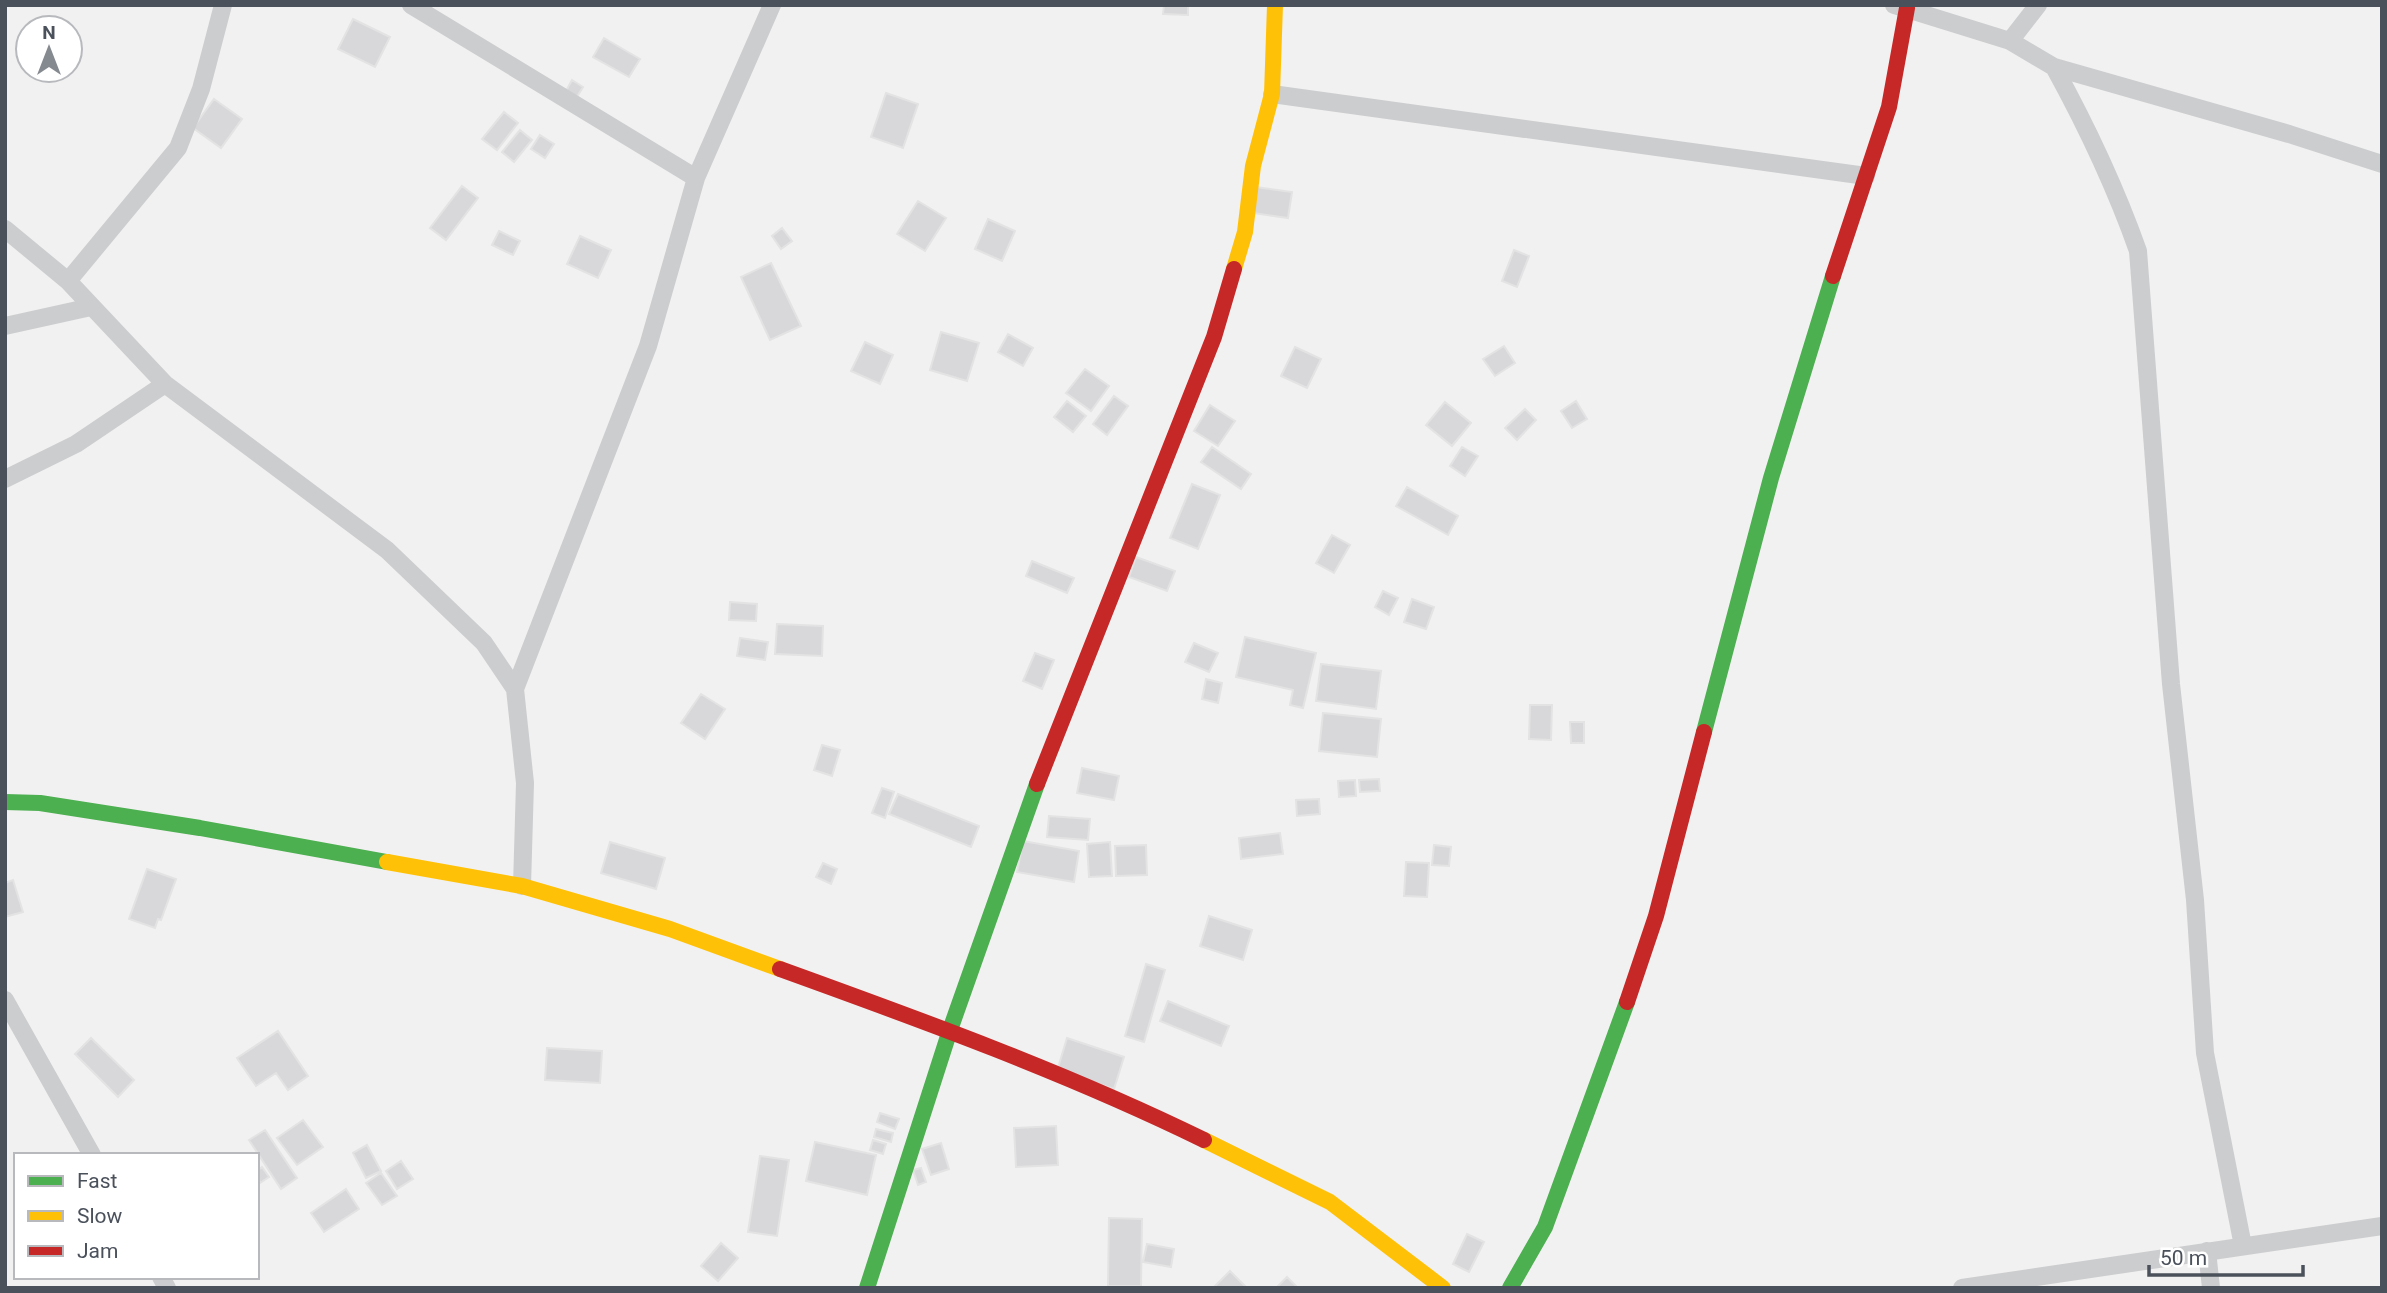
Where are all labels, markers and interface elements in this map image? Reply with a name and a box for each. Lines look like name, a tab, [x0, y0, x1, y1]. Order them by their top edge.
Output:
north arrow	[14, 14, 84, 84]
text: N	[42, 21, 56, 44]
legend	[14, 1153, 259, 1279]
text: Fast	[77, 1169, 118, 1193]
text: Slow	[77, 1204, 123, 1228]
scale bar	[2149, 1234, 2303, 1278]
text: Jam	[77, 1239, 118, 1263]
text: 50 m	[2160, 1246, 2207, 1270]

